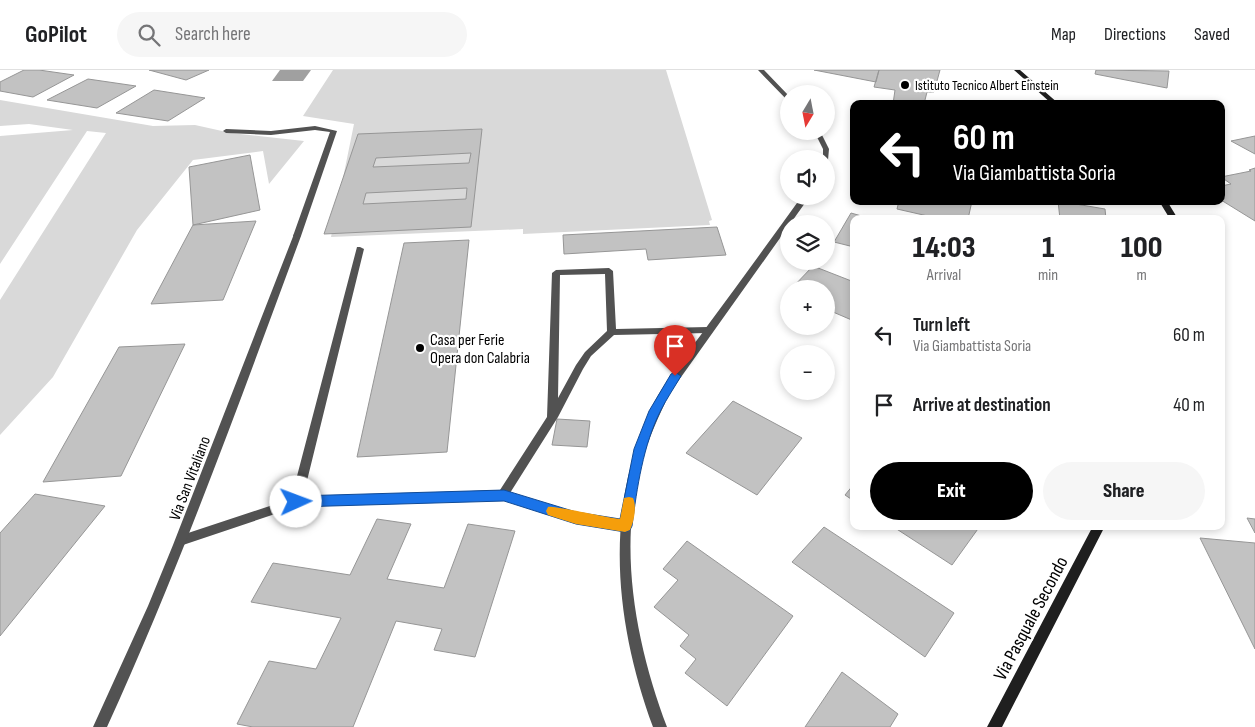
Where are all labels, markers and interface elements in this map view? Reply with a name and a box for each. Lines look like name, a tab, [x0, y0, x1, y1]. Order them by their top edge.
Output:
search box	[117, 12, 467, 57]
text: GoPilot	[25, 20, 87, 49]
icon: search	[135, 21, 163, 49]
text: Search here	[175, 23, 251, 46]
text: Map	[1051, 24, 1076, 45]
text: Directions	[1104, 24, 1166, 45]
text: Saved	[1194, 24, 1230, 45]
place label: Istituto Tecnico Albert Einstein	[915, 77, 1059, 94]
marker: Istituto Tecnico Albert Einstein	[899, 79, 911, 91]
north arrow	[780, 85, 835, 140]
map controls	[780, 85, 835, 400]
text: 60 m	[953, 117, 1015, 160]
icon: left	[870, 120, 935, 185]
button: sound	[780, 150, 835, 205]
text: Via Giambattista Soria	[953, 160, 1116, 187]
button: layers	[780, 215, 835, 270]
text: 14:03	[913, 230, 976, 266]
text: 1	[1042, 230, 1054, 266]
text: 100	[1121, 230, 1162, 266]
text: Arrival	[927, 266, 961, 285]
text: min	[1038, 266, 1058, 285]
text: m	[1136, 266, 1147, 285]
button: +	[780, 280, 835, 335]
text: Turn left	[913, 314, 970, 337]
icon: left	[870, 321, 898, 349]
text: 60 m	[1173, 324, 1205, 347]
pin	[654, 325, 696, 376]
place label: Casa per Ferie Opera don Calabria	[430, 331, 530, 368]
icon: arrive	[661, 332, 689, 360]
text: Via Giambattista Soria	[913, 337, 1031, 356]
marker: Casa per Ferie Opera don Calabria	[414, 342, 426, 354]
button: −	[780, 345, 835, 400]
icon: arrive	[870, 391, 898, 419]
text: Arrive at destination	[913, 394, 1051, 417]
text: 40 m	[1173, 394, 1205, 417]
street label: Via San Vitaliano	[166, 434, 215, 523]
button: Exit	[870, 462, 1033, 520]
button: Share	[1043, 462, 1205, 520]
position arrow	[269, 475, 321, 527]
street label: Via Pasquale Secondo	[989, 553, 1074, 685]

